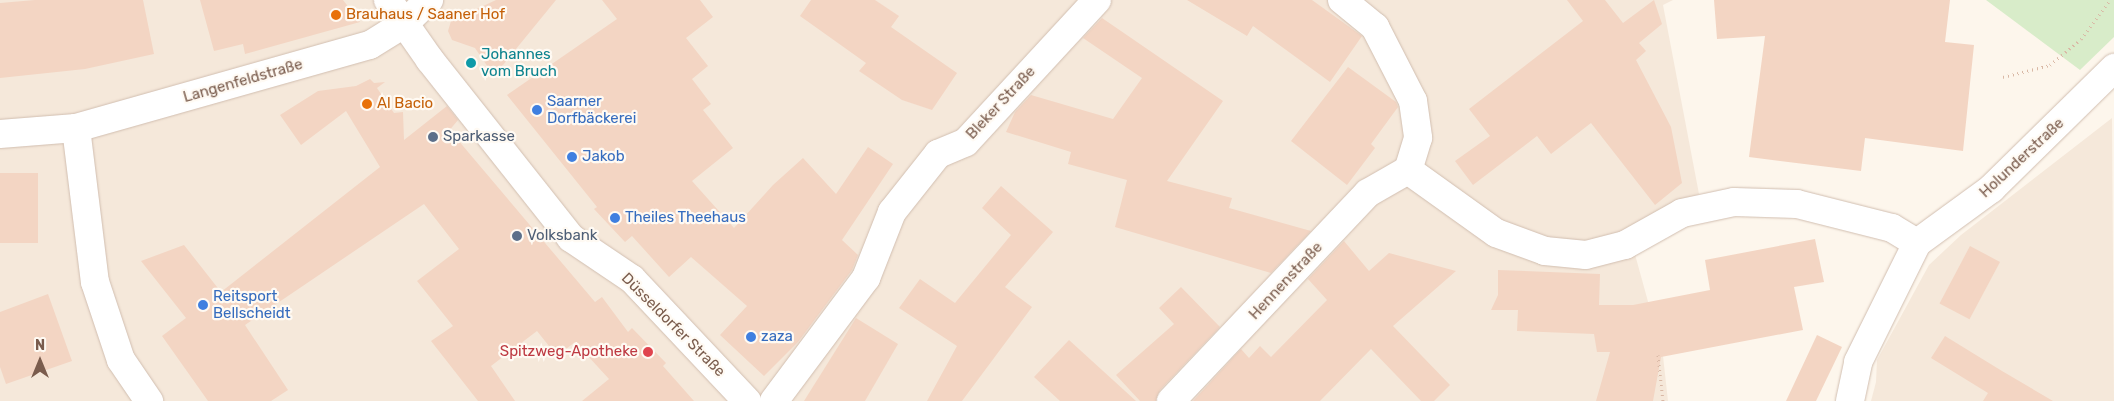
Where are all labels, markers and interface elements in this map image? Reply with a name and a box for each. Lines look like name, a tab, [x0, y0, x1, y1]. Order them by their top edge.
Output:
place label: Brauhaus / Saaner Hof	[346, 6, 505, 24]
marker: Brauhaus / Saaner Hof	[330, 9, 342, 21]
place label: Johannes vom Bruch	[481, 45, 557, 80]
street label: Langenfeldstraße	[181, 55, 305, 107]
marker: Johannes vom Bruch	[465, 57, 477, 69]
street label: Bleker Straße	[963, 63, 1039, 143]
place label: Saarner Dorfbäckerei	[547, 92, 636, 127]
place label: Al Bacio	[377, 95, 433, 113]
marker: Al Bacio	[361, 98, 373, 110]
marker: Saarner Dorfbäckerei	[531, 104, 543, 116]
street label: Holunderstraße	[1976, 114, 2068, 202]
place label: Sparkasse	[443, 128, 515, 146]
marker: Sparkasse	[427, 131, 439, 143]
place label: Jakob	[582, 148, 625, 166]
marker: Jakob	[566, 151, 578, 163]
place label: Theiles Theehaus	[625, 209, 746, 227]
marker: Theiles Theehaus	[609, 212, 621, 224]
place label: Volksbank	[527, 227, 598, 245]
marker: Volksbank	[511, 230, 523, 242]
street label: Hennenstraße	[1246, 239, 1326, 323]
street label: Düsseldorfer Straße	[617, 269, 729, 381]
place label: Reitsport Bellscheidt	[213, 287, 291, 322]
marker: Reitsport Bellscheidt	[197, 299, 209, 311]
place label: zaza	[761, 328, 793, 346]
marker: zaza	[745, 331, 757, 343]
north arrow	[15, 336, 65, 386]
text: N	[35, 337, 45, 354]
place label: Spitzweg-Apotheke	[500, 343, 638, 361]
marker: Spitzweg-Apotheke	[642, 346, 654, 358]

